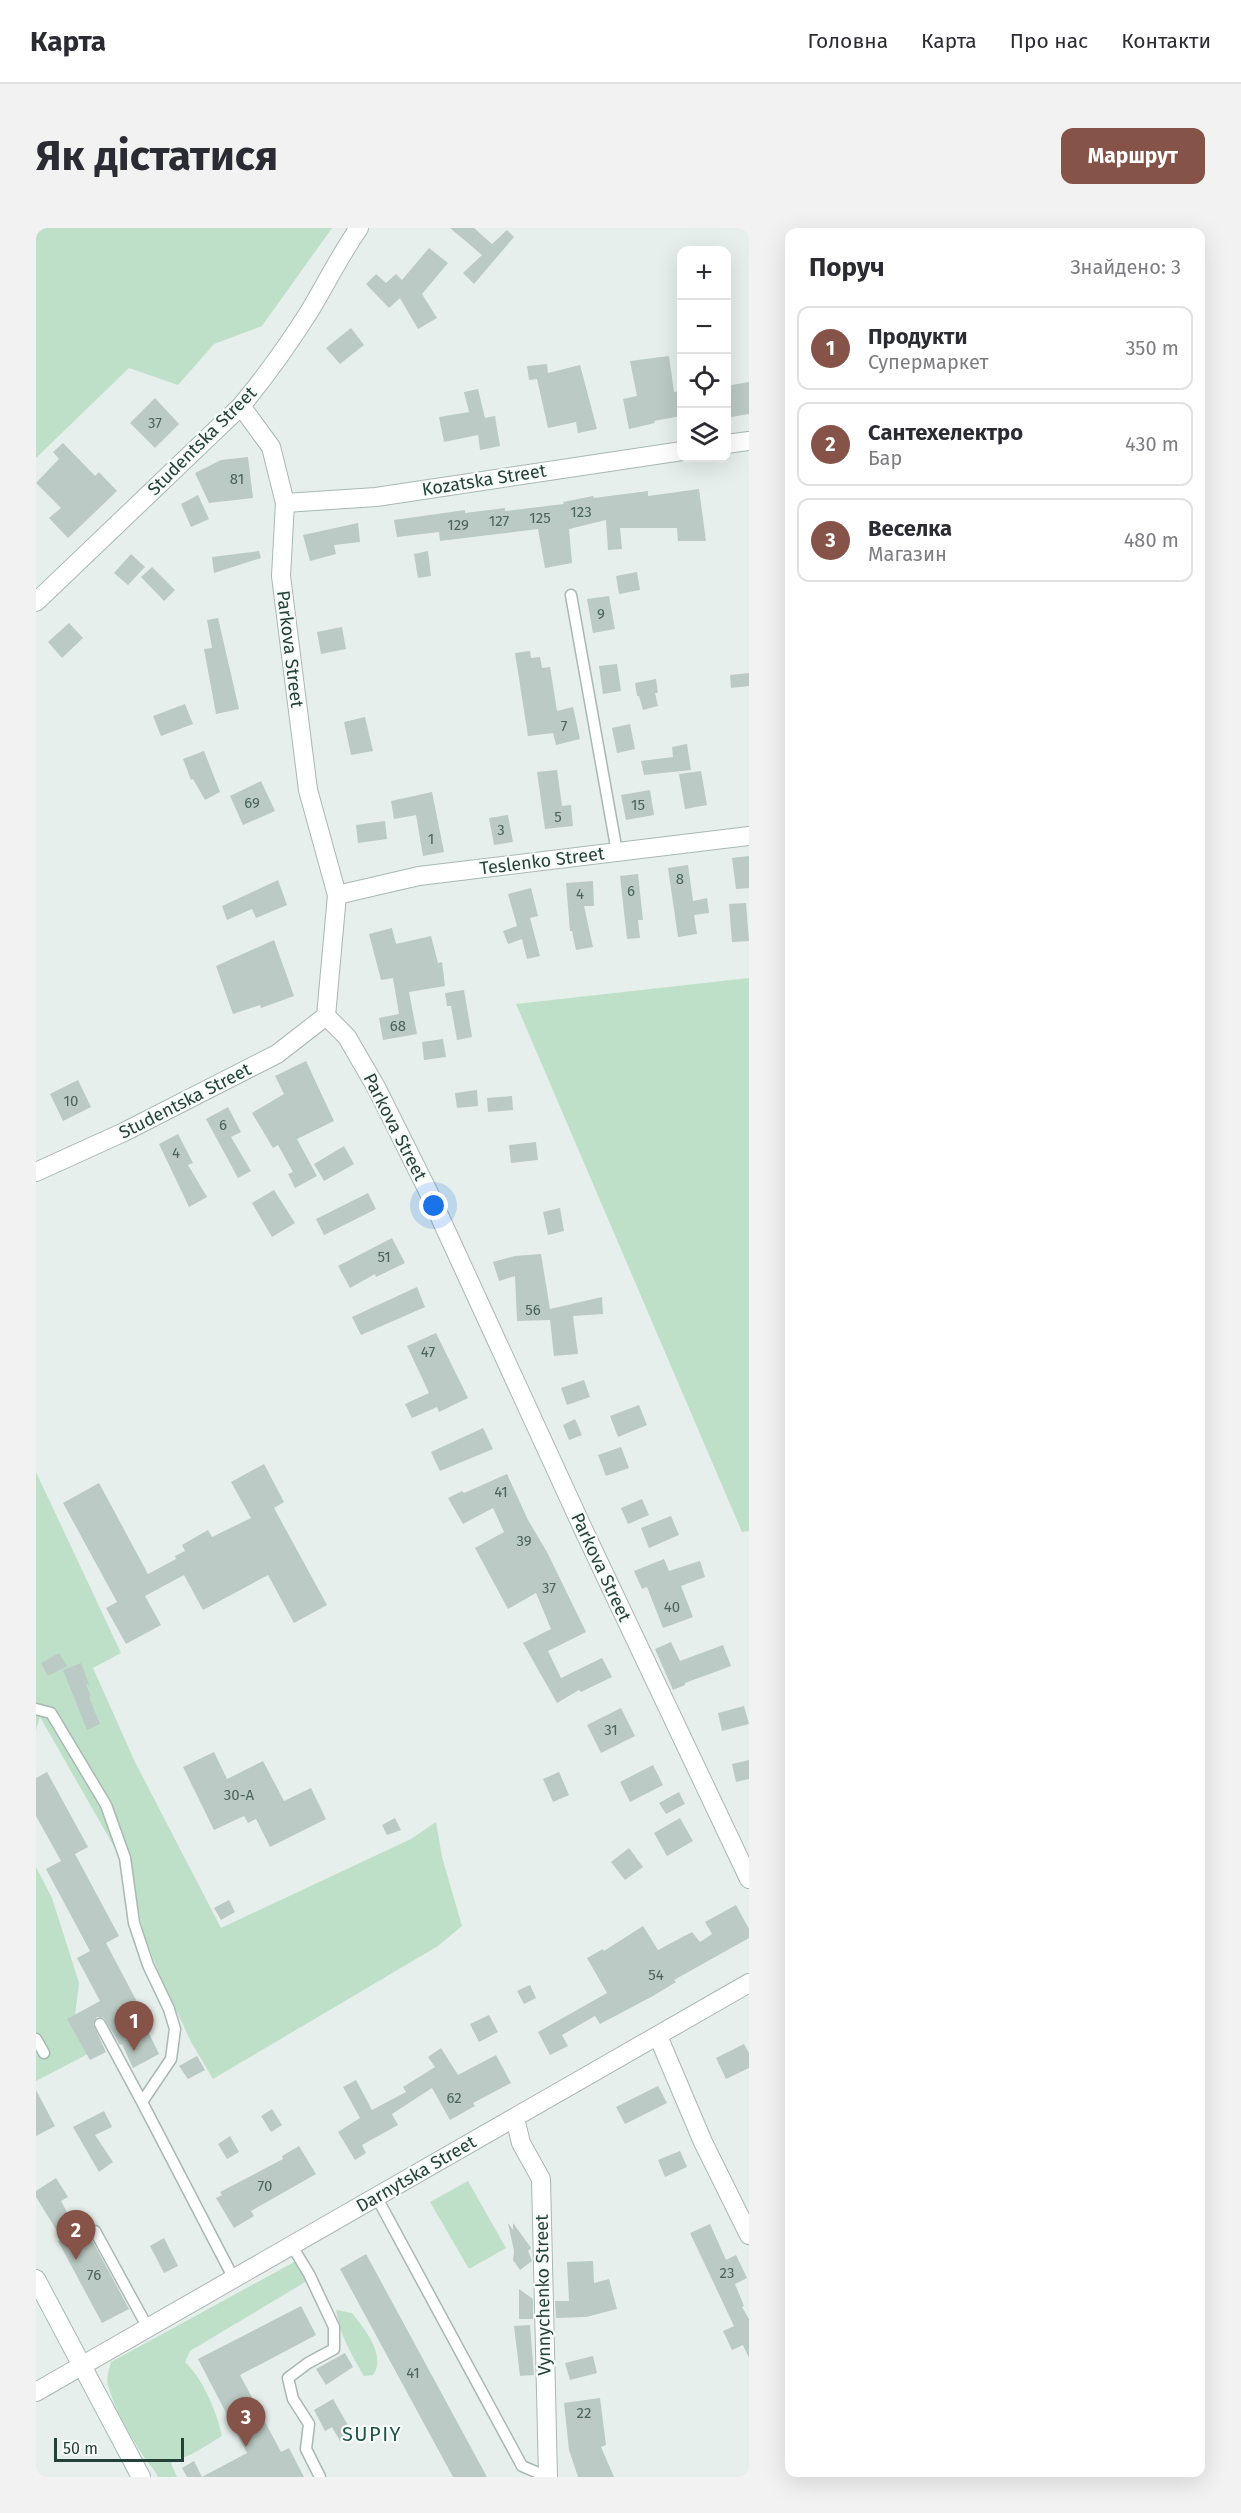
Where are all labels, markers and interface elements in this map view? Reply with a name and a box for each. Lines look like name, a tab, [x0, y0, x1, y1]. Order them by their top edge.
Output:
text: Карта	[30, 25, 106, 58]
text: Головна	[807, 28, 888, 54]
text: Карта	[921, 28, 977, 54]
text: Про нас	[1010, 28, 1088, 54]
text: Контакти	[1121, 28, 1211, 54]
button: Маршрут	[1061, 128, 1205, 184]
text: Як дістатися	[36, 131, 278, 181]
map controls	[677, 246, 731, 462]
button: +	[677, 246, 731, 300]
text: Поруч	[809, 252, 885, 283]
text: Знайдено: 3	[1070, 255, 1181, 279]
button: −	[677, 300, 731, 354]
text: Продукти	[868, 323, 967, 350]
text: 1	[826, 336, 835, 360]
text: 350 m	[1125, 336, 1179, 360]
text: Супермаркет	[868, 350, 988, 374]
button: locate	[677, 354, 731, 408]
street label: Studentska Street	[143, 382, 261, 500]
button: layers	[677, 408, 731, 462]
house number: 37	[148, 414, 162, 432]
text: Сантехелектро	[868, 419, 1023, 446]
text: 2	[825, 432, 836, 456]
text: 430 m	[1125, 432, 1179, 456]
text: Бар	[868, 446, 902, 470]
street label: Kozatska Street	[420, 459, 548, 501]
house number: 81	[230, 470, 244, 488]
house number: 123	[570, 503, 592, 521]
house number: 125	[529, 509, 551, 527]
house number: 127	[489, 512, 510, 530]
text: Веселка	[868, 515, 952, 542]
house number: 129	[447, 516, 469, 534]
text: 3	[825, 528, 836, 552]
text: 480 m	[1124, 528, 1179, 552]
text: Магазин	[868, 542, 947, 566]
street label: Parkova Street	[272, 589, 308, 709]
house number: 9	[597, 605, 605, 623]
house number: 7	[561, 717, 568, 735]
house number: 69	[244, 794, 260, 812]
house number: 15	[631, 796, 645, 814]
house number: 5	[554, 808, 562, 826]
house number: 3	[497, 821, 505, 839]
house number: 1	[428, 830, 434, 848]
street label: Teslenko Street	[479, 842, 606, 880]
house number: 8	[676, 870, 684, 888]
house number: 6	[627, 882, 635, 900]
house number: 4	[576, 885, 584, 903]
house number: 68	[390, 1017, 406, 1035]
street label: Studentska Street	[115, 1058, 255, 1144]
street label: Parkova Street	[358, 1070, 432, 1185]
house number: 10	[64, 1092, 78, 1110]
house number: 6	[219, 1116, 227, 1134]
house number: 4	[172, 1144, 180, 1162]
your location	[419, 1191, 448, 1220]
house number: 51	[377, 1248, 391, 1266]
house number: 56	[525, 1301, 541, 1319]
house number: 47	[421, 1343, 435, 1361]
house number: 41	[494, 1483, 508, 1501]
street label: Parkova Street	[566, 1509, 636, 1625]
house number: 39	[516, 1532, 532, 1550]
house number: 37	[542, 1579, 556, 1597]
house number: 40	[664, 1598, 680, 1616]
house number: 31	[604, 1721, 618, 1739]
house number: 30-А	[224, 1786, 255, 1804]
house number: 54	[648, 1966, 664, 1984]
pin: 1	[114, 2002, 154, 2051]
house number: 62	[446, 2089, 462, 2107]
street label: Darnytska Street	[352, 2131, 480, 2217]
house number: 70	[258, 2177, 272, 2195]
pin: 2	[56, 2210, 96, 2260]
street label: Vynnychenko Street	[531, 2214, 555, 2376]
house number: 23	[720, 2264, 734, 2282]
house number: 76	[87, 2266, 101, 2284]
house number: 41	[406, 2364, 420, 2382]
pin: 3	[226, 2398, 266, 2447]
house number: 22	[577, 2404, 591, 2422]
district label: SUPIY	[342, 2422, 402, 2446]
scale bar	[54, 2435, 184, 2462]
text: 50 m	[63, 2439, 98, 2458]

